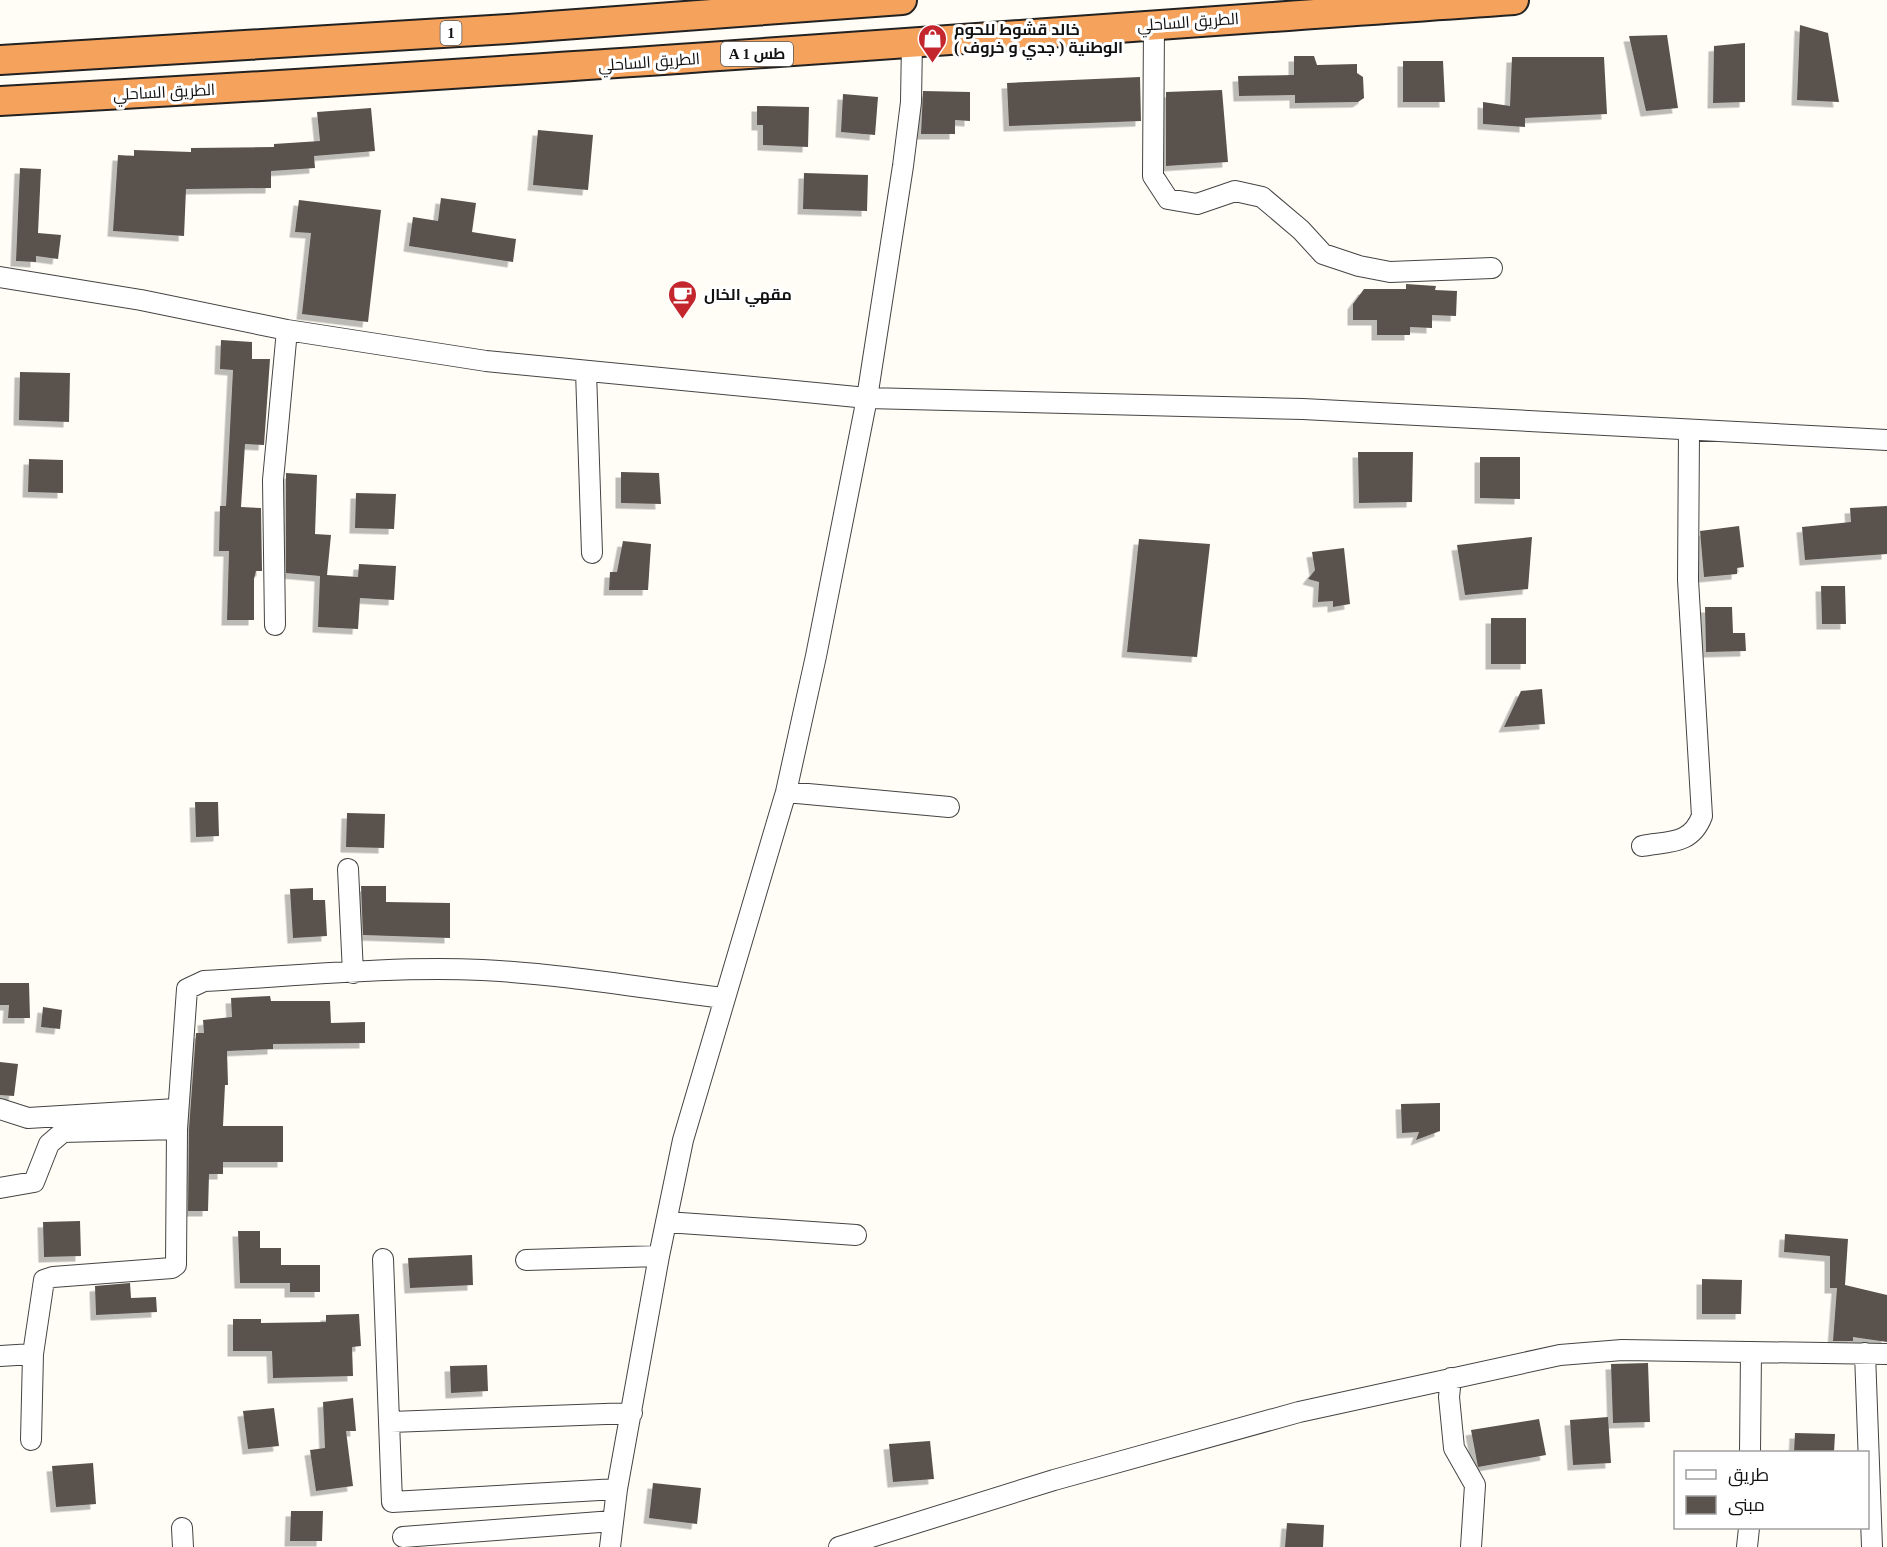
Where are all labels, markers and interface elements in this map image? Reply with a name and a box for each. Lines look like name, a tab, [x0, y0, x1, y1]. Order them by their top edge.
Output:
street label: الطريق الساحلي	[1136, 10, 1240, 39]
road number: 1	[440, 21, 462, 45]
place label: خالد قشوط للحوم الوطنية ( جدي و خروف )	[954, 21, 1123, 60]
shop icon: خالد قشوط للحوم الوطنية ( جدي و خروف )	[917, 22, 949, 64]
road number: A 1 طس	[721, 42, 793, 66]
street label: الطريق الساحلي	[597, 50, 701, 79]
street label: الطريق الساحلي	[112, 81, 216, 108]
cafe icon: مقهي الخال	[667, 278, 699, 320]
place label: مقهي الخال	[704, 286, 792, 307]
legend	[1674, 1451, 1869, 1529]
text: طريق	[1728, 1465, 1769, 1487]
text: مبنى	[1728, 1495, 1765, 1516]

